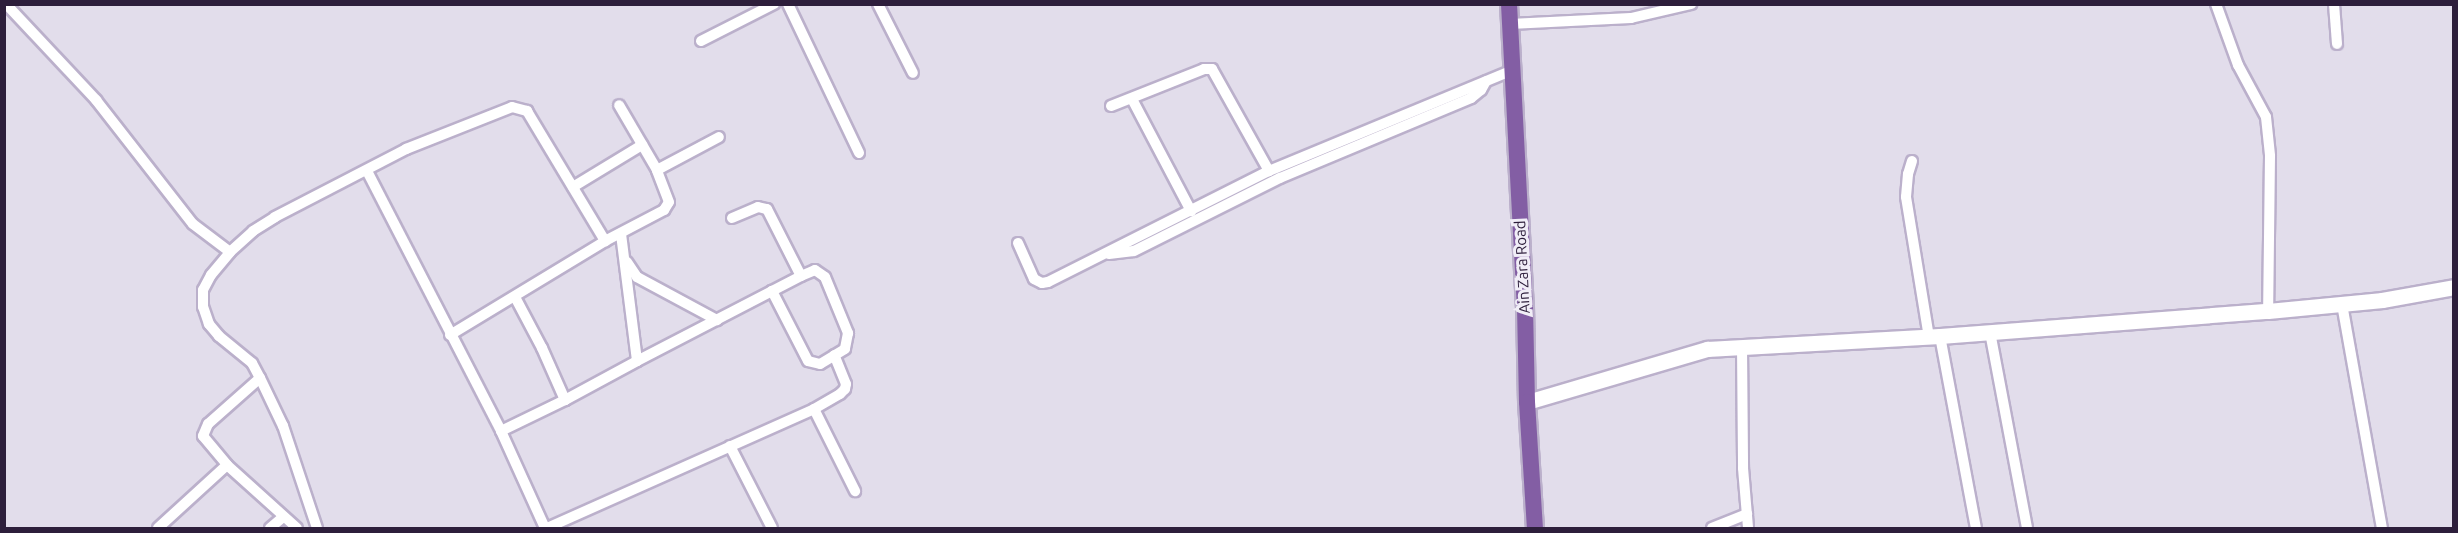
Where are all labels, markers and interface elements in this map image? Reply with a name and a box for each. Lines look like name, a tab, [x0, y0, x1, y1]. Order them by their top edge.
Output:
street label: Ain Zara Road	[1511, 220, 1533, 314]

